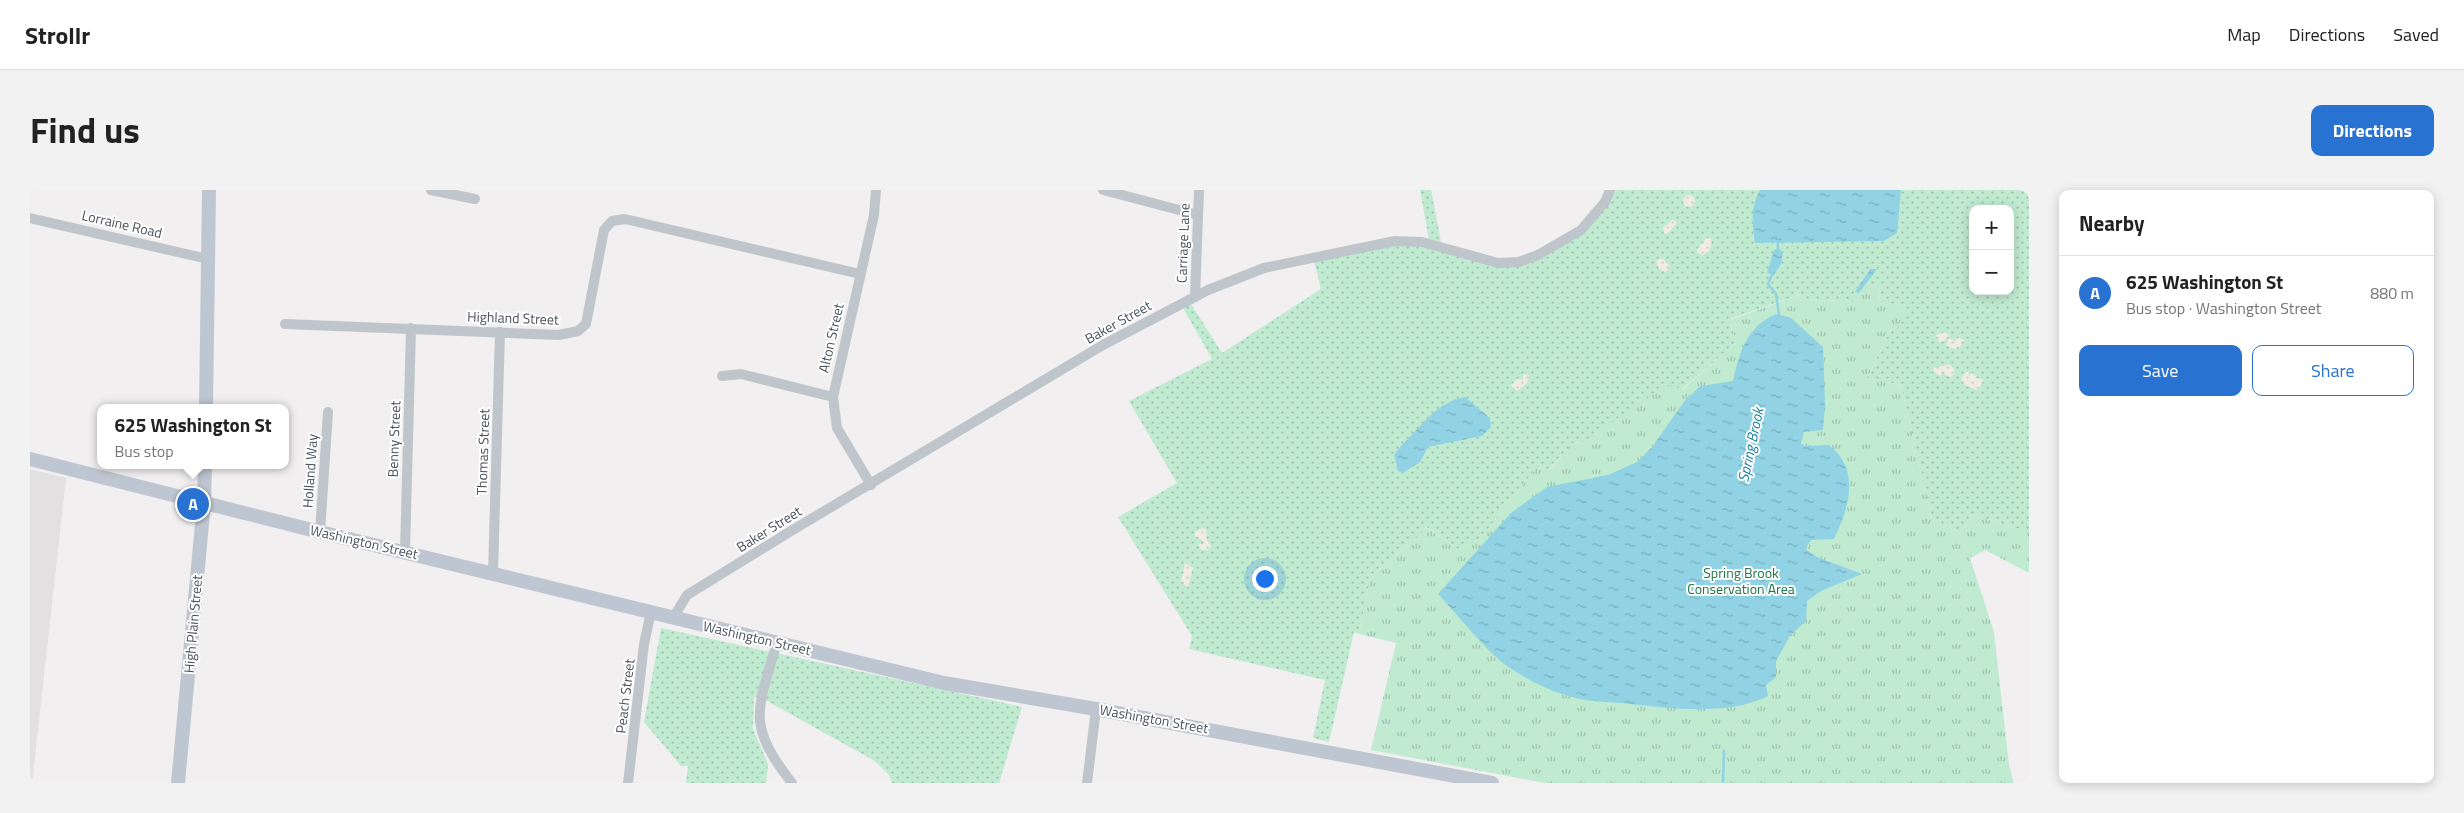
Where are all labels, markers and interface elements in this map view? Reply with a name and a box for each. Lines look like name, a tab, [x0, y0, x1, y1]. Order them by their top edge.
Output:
text: Strollr	[25, 17, 90, 53]
text: Map	[2227, 21, 2261, 48]
text: Directions	[2289, 21, 2365, 48]
text: Saved	[2393, 21, 2439, 48]
text: Find us	[30, 103, 140, 157]
button: Directions	[2311, 105, 2434, 156]
street label: Carriage Lane	[1171, 203, 1194, 283]
street label: Lorraine Road	[80, 204, 164, 243]
map controls	[1969, 205, 2014, 295]
button: +	[1969, 205, 2014, 250]
text: Nearby	[2079, 207, 2144, 239]
button: −	[1969, 250, 2014, 295]
text: 625 Washington St	[2126, 267, 2283, 296]
text: A	[2090, 281, 2100, 305]
text: 880 m	[2370, 281, 2414, 305]
street label: Baker Street	[1081, 295, 1155, 349]
text: Bus stop · Washington Street	[2126, 296, 2322, 320]
street label: Alton Street	[812, 301, 849, 375]
street label: Highland Street	[467, 305, 559, 330]
button: Save	[2079, 345, 2242, 396]
button: Share	[2252, 345, 2414, 396]
street label: Benny Street	[382, 400, 405, 478]
water label: Spring Brook	[1731, 403, 1770, 484]
popup	[97, 404, 289, 469]
street label: Thomas Street	[470, 408, 495, 496]
text: 625 Washington St	[114, 410, 272, 439]
street label: Holland Way	[296, 433, 323, 509]
text: Bus stop	[114, 439, 174, 463]
pin: A	[177, 485, 209, 523]
street label: Baker Street	[732, 500, 805, 557]
street label: Washington Street	[308, 519, 420, 564]
park label: Spring Brook Conservation Area	[1687, 562, 1795, 599]
your location	[1252, 566, 1278, 592]
street label: High Plain Street	[178, 574, 207, 674]
street label: Washington Street	[701, 615, 813, 660]
street label: Peach Street	[610, 657, 640, 735]
street label: Washington Street	[1098, 699, 1210, 738]

